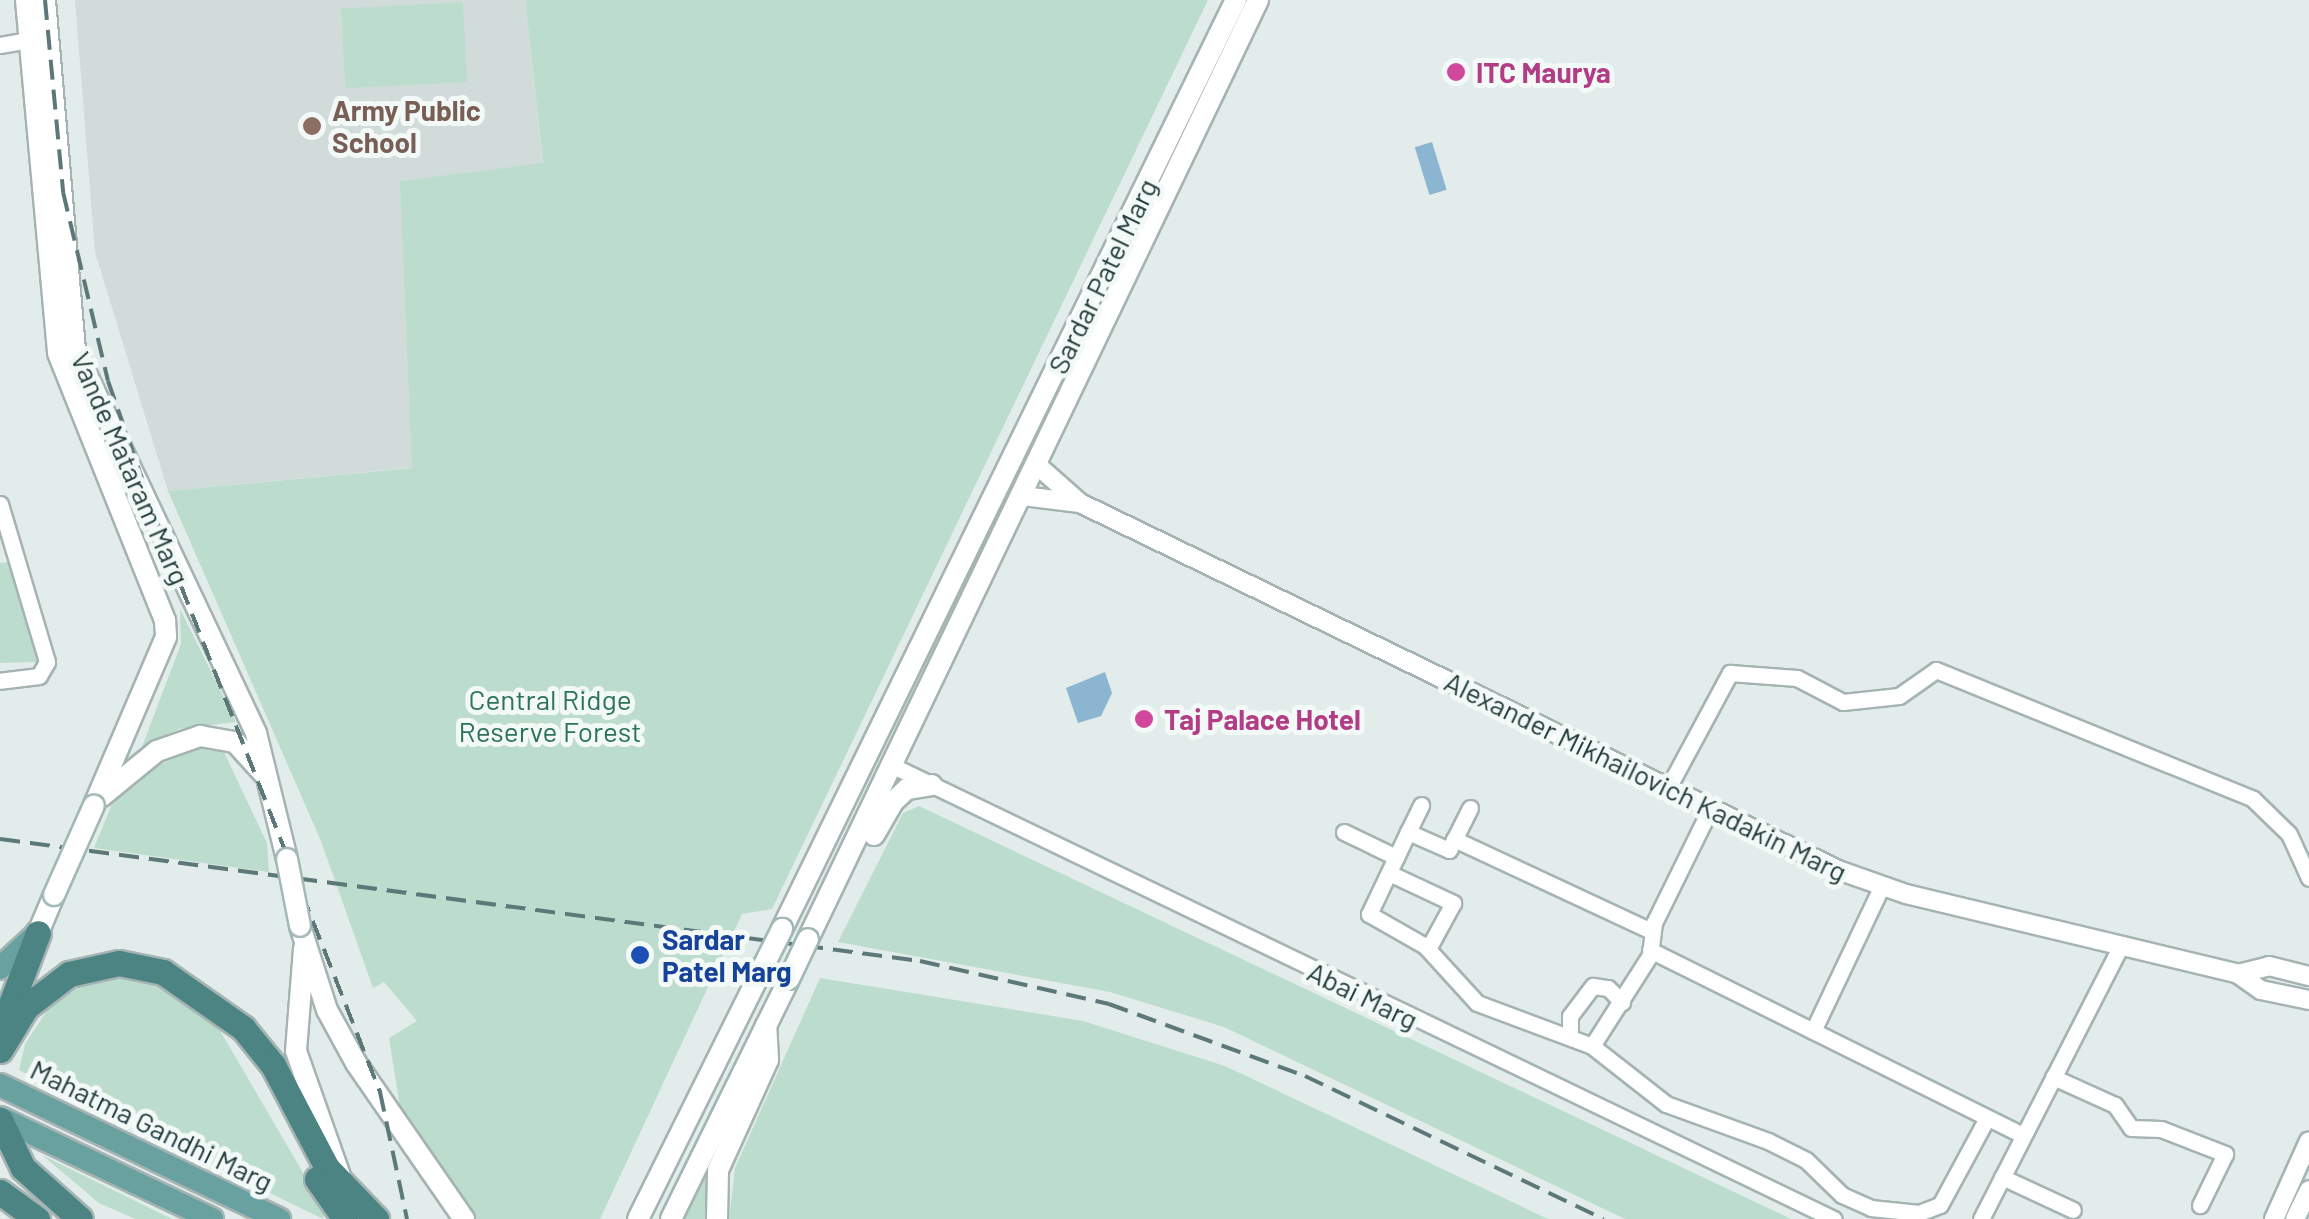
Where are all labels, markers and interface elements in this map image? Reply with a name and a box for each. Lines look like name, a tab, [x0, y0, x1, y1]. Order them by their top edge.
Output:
place label: ITC Maurya	[1476, 55, 1611, 89]
marker: ITC Maurya	[1445, 61, 1467, 83]
place label: Army Public School	[332, 93, 481, 159]
marker: Army Public School	[301, 115, 323, 137]
street label: Sardar Patel Marg	[1040, 173, 1164, 379]
street label: Vande Mataram Marg	[65, 346, 197, 590]
street label: Alexander Mikhailovich Kadakin Marg	[1439, 664, 1853, 888]
park label: Central Ridge Reserve Forest	[459, 682, 641, 748]
place label: Taj Palace Hotel	[1164, 702, 1361, 736]
marker: Taj Palace Hotel	[1133, 708, 1155, 730]
place label: Sardar Patel Marg	[662, 922, 792, 988]
marker: Sardar Patel Marg	[627, 942, 653, 968]
street label: Abai Marg	[1302, 954, 1424, 1036]
street label: Mahatma Gandhi Marg	[25, 1052, 279, 1198]

